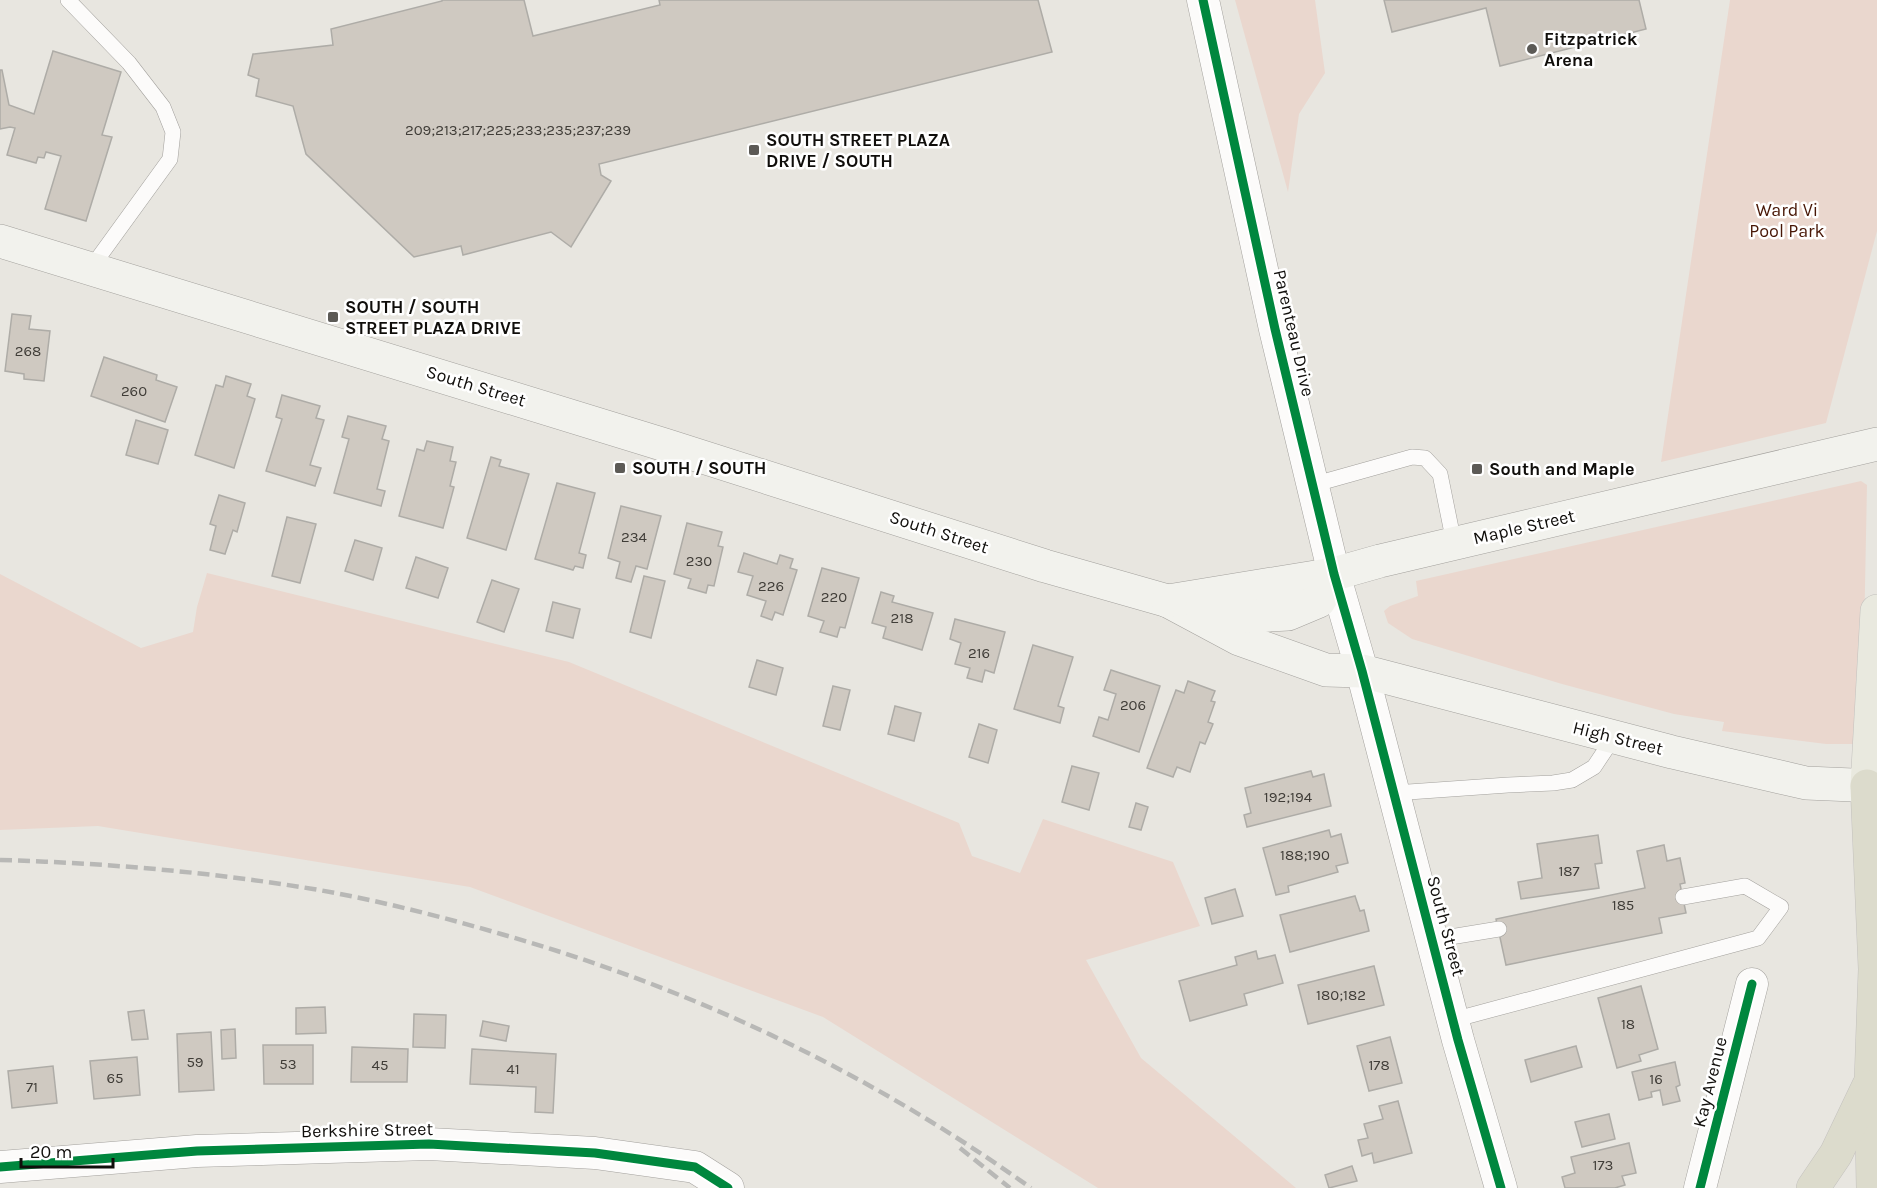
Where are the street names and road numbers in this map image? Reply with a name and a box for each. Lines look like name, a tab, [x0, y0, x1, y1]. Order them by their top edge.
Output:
street label: Parenteau Drive	[1269, 267, 1319, 399]
street label: South Street	[424, 360, 529, 412]
street label: Maple Street	[1471, 505, 1577, 549]
street label: South Street	[887, 506, 992, 558]
street label: High Street	[1571, 716, 1666, 760]
street label: South Street	[1422, 873, 1470, 979]
street label: Kay Avenue	[1688, 1034, 1732, 1130]
street label: Berkshire Street	[301, 1118, 434, 1142]

